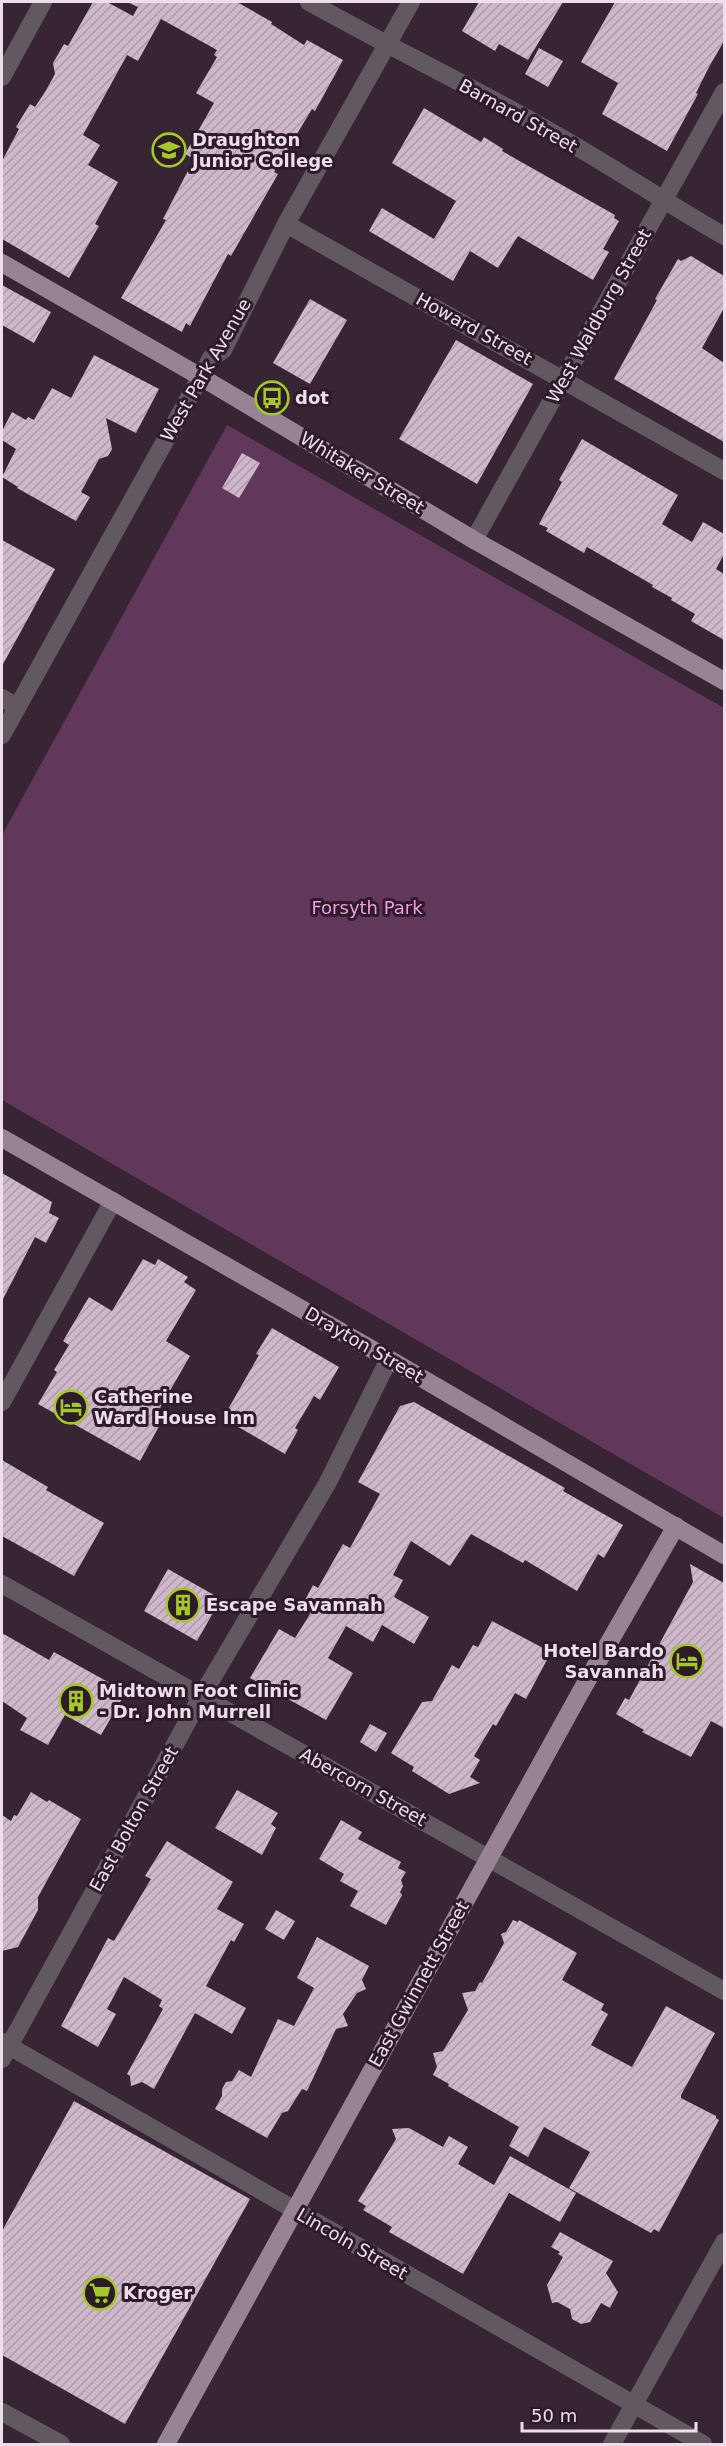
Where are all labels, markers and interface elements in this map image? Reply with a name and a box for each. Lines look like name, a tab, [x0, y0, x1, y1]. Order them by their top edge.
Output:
street label: Barnard Street	[456, 74, 581, 157]
place label: Draughton Junior College	[190, 129, 333, 171]
school or university icon: Draughton Junior College	[151, 132, 187, 168]
street label: West Waldburg Street	[542, 225, 655, 406]
street label: Howard Street	[413, 288, 536, 369]
street label: West Park Avenue	[156, 295, 255, 445]
bus stop icon: dot	[254, 380, 290, 416]
place label: dot	[295, 387, 329, 408]
street label: Whitaker Street	[296, 427, 428, 518]
park label: Forsyth Park	[311, 897, 423, 918]
street label: Drayton Street	[301, 1302, 427, 1387]
place label: Catherine Ward House Inn	[94, 1386, 255, 1428]
hotel icon: Catherine Ward House Inn	[53, 1389, 89, 1425]
building icon: Escape Savannah	[165, 1587, 201, 1623]
place label: Escape Savannah	[206, 1594, 383, 1615]
place label: Hotel Bardo Savannah	[543, 1640, 664, 1682]
hotel icon: Hotel Bardo Savannah	[669, 1643, 705, 1679]
place label: Midtown Foot Clinic - Dr. John Murrell	[99, 1680, 299, 1722]
building icon: Midtown Foot Clinic - Dr. John Murrell	[58, 1683, 94, 1719]
street label: East Bolton Street	[85, 1742, 182, 1895]
street label: Abercorn Street	[296, 1743, 430, 1830]
street label: East Gwinnett Street	[364, 1897, 473, 2070]
street label: Lincoln Street	[293, 2203, 411, 2284]
supermarket icon: Kroger	[82, 2275, 118, 2311]
place label: Kroger	[123, 2282, 192, 2303]
scale bar	[522, 2395, 696, 2433]
text: 50 m	[531, 2405, 577, 2426]

